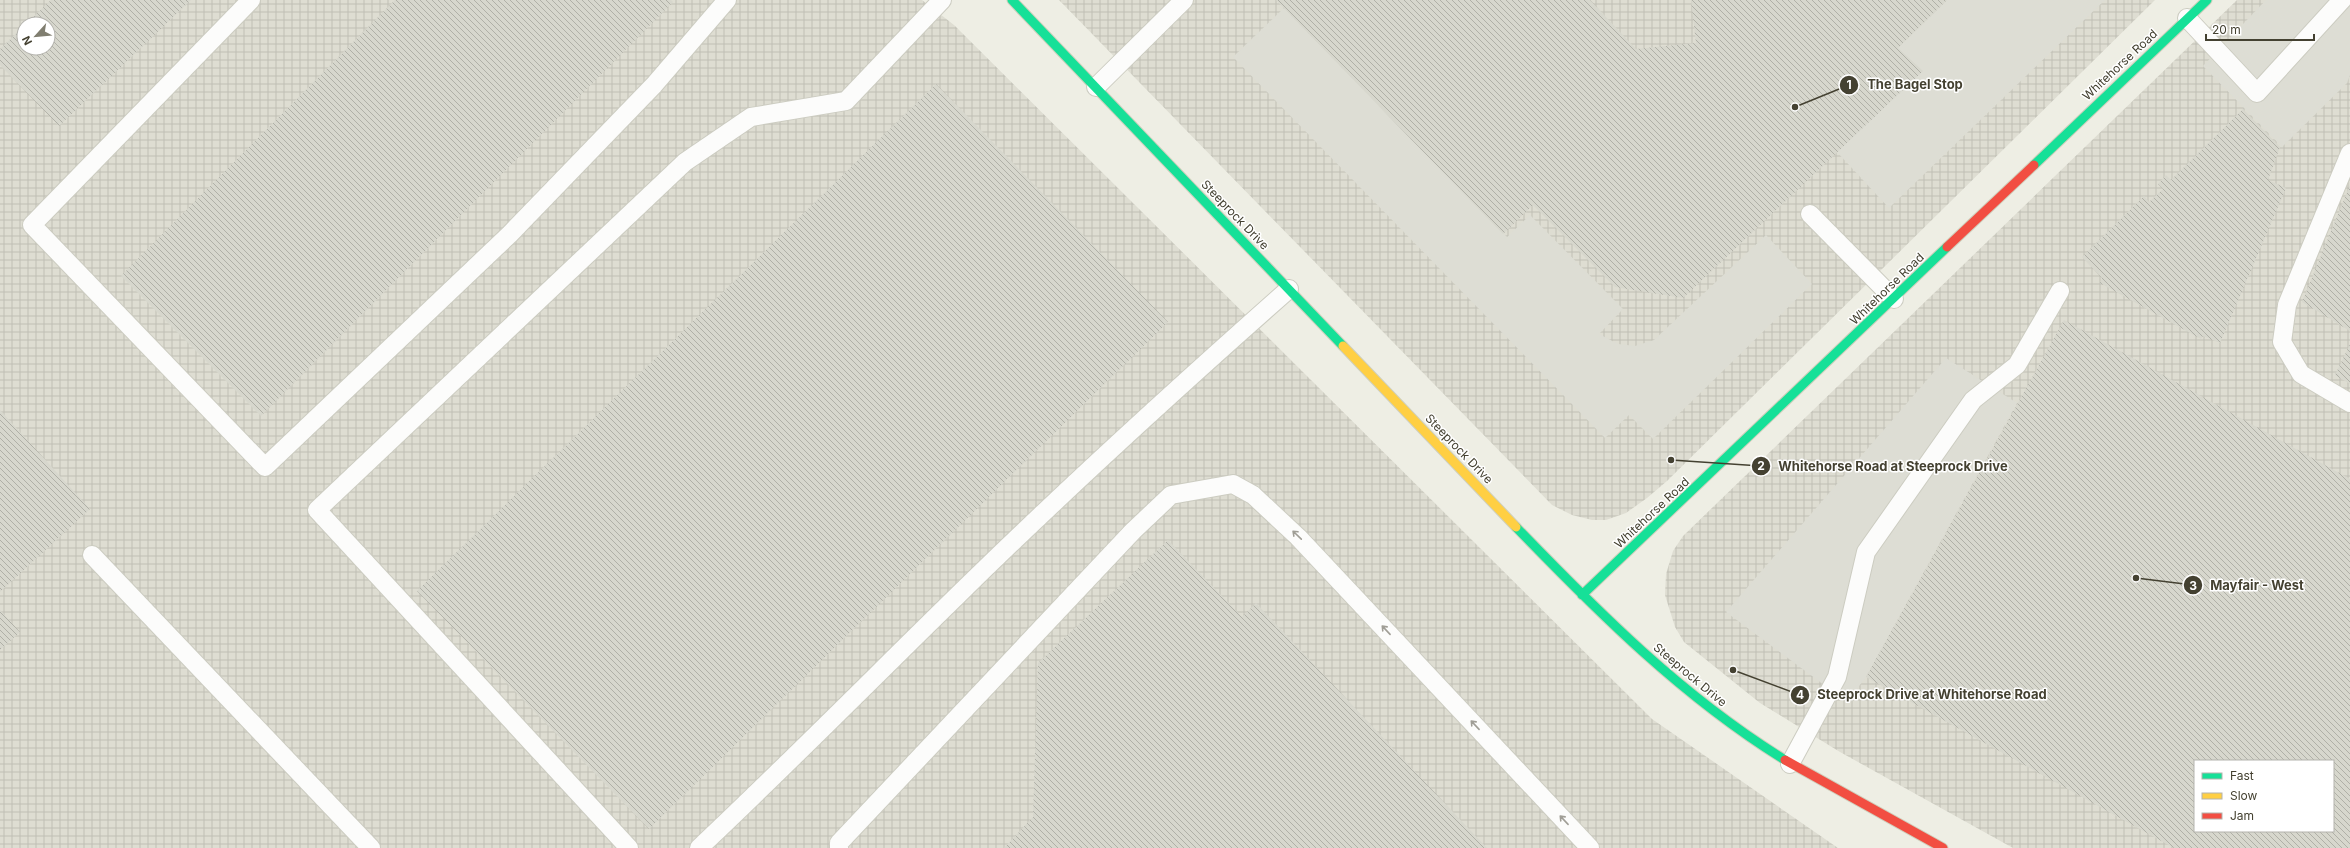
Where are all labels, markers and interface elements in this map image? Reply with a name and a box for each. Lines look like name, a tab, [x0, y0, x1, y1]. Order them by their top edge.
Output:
north arrow	[16, 16, 56, 56]
scale bar	[2206, 16, 2314, 42]
text: 20 m	[2212, 22, 2241, 37]
street label: Whitehorse Road	[2079, 26, 2160, 103]
text: N	[19, 34, 35, 47]
callout: The Bagel Stop	[1839, 72, 1971, 97]
text: The Bagel Stop	[1867, 76, 1963, 92]
text: 1	[1846, 77, 1852, 92]
street label: Steeprock Drive	[1198, 177, 1272, 253]
street label: Whitehorse Road	[1847, 250, 1927, 328]
street label: Steeprock Drive	[1422, 411, 1496, 487]
callout: Whitehorse Road at Steeprock Drive	[1751, 454, 2016, 479]
text: 2	[1757, 458, 1765, 473]
text: Whitehorse Road at Steeprock Drive	[1778, 458, 2008, 474]
street label: Whitehorse Road	[1611, 474, 1692, 551]
one-way arrow	[1292, 531, 1302, 540]
callout: Mayfair - West	[2183, 573, 2312, 598]
text: Mayfair - West	[2210, 577, 2304, 593]
text: 3	[2189, 578, 2197, 593]
one-way arrow	[1381, 625, 1390, 635]
street label: Steeprock Drive	[1651, 640, 1730, 710]
callout: Steeprock Drive at Whitehorse Road	[1790, 682, 2055, 707]
text: Steeprock Drive at Whitehorse Road	[1817, 686, 2047, 702]
text: 4	[1796, 687, 1804, 702]
one-way arrow	[1470, 720, 1479, 730]
legend	[2194, 760, 2334, 832]
text: Fast	[2230, 768, 2254, 783]
text: Slow	[2230, 788, 2258, 803]
text: Jam	[2230, 808, 2254, 823]
one-way arrow	[1559, 814, 1568, 825]

